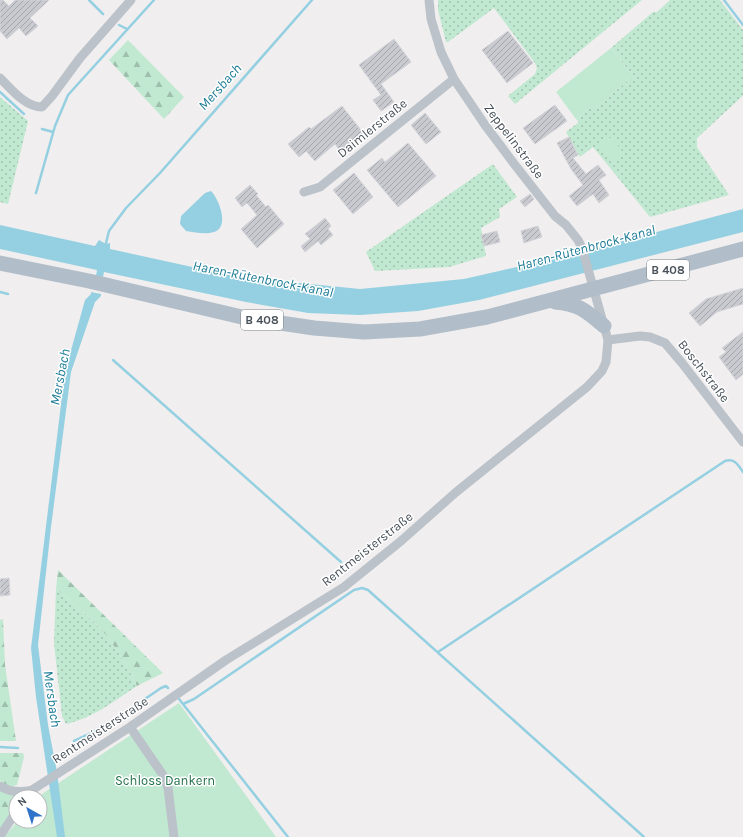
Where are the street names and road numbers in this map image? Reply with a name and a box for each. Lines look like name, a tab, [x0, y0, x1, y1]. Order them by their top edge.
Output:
street label: Daimlerstraße	[334, 95, 410, 161]
street label: Zeppelinstraße	[481, 101, 547, 182]
road number: B 408	[647, 260, 689, 280]
road number: B 408	[241, 310, 283, 330]
street label: Boschstraße	[675, 337, 733, 405]
street label: Rentmeisterstraße	[318, 509, 416, 589]
street label: Rentmeisterstraße	[49, 693, 151, 767]

